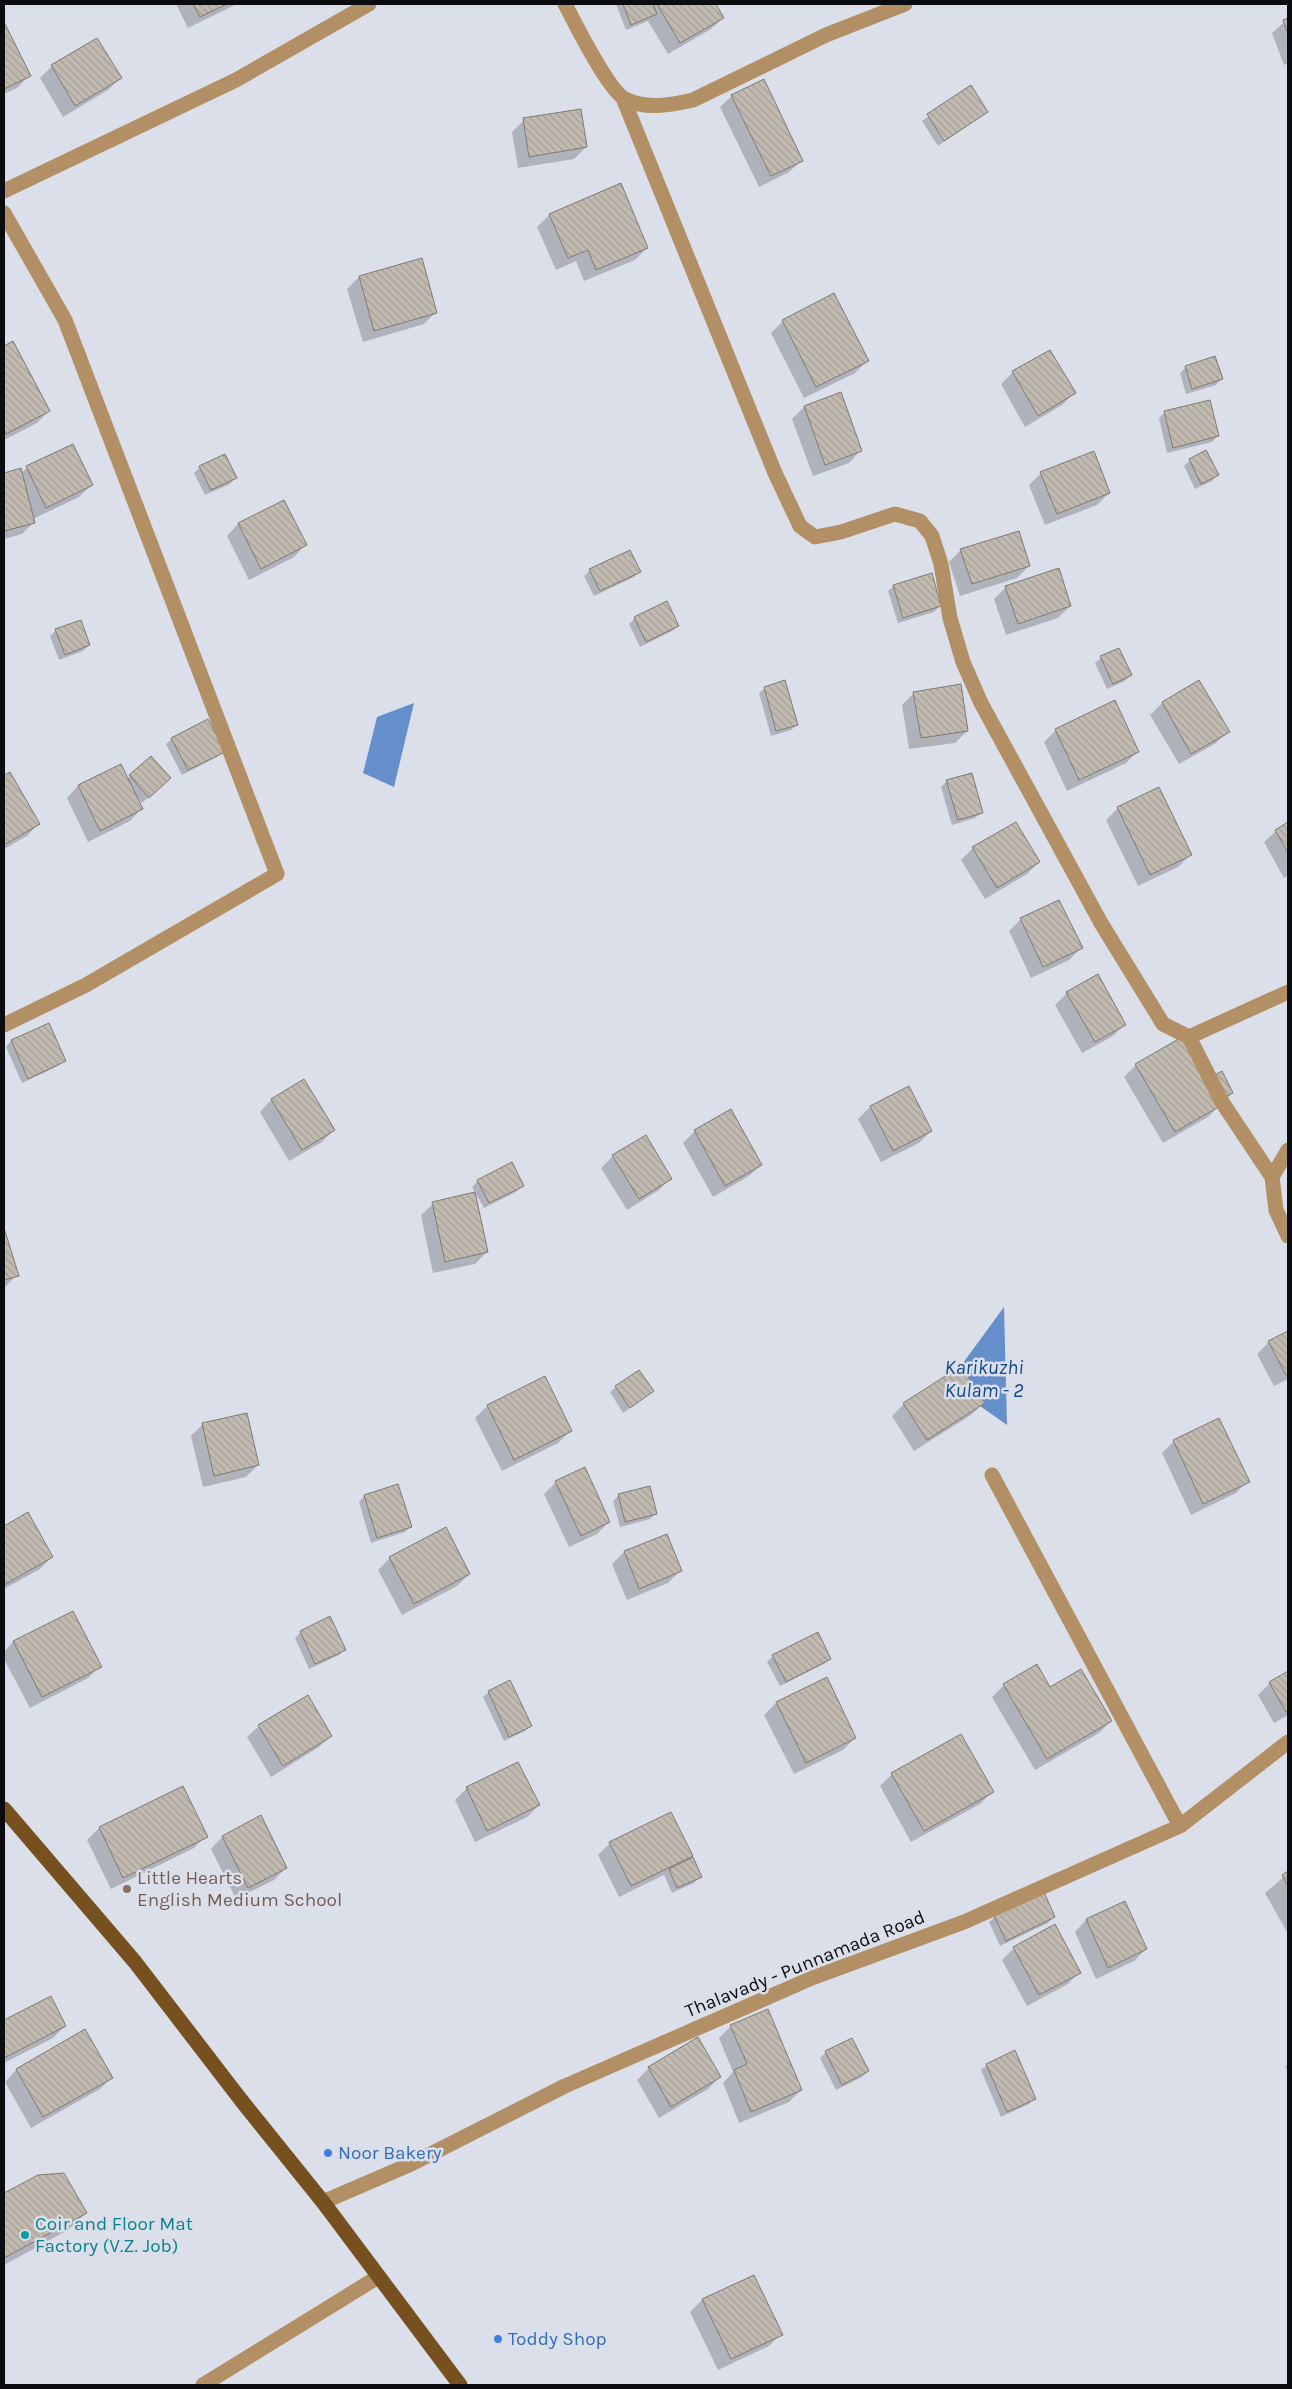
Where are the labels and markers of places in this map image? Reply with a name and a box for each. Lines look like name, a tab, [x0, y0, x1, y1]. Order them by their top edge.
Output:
place label: Little Hearts English Medium School	[137, 1867, 342, 1911]
marker: Little Hearts English Medium School	[121, 1883, 133, 1895]
place label: Noor Bakery	[338, 2142, 442, 2164]
marker: Noor Bakery	[322, 2147, 334, 2159]
place label: Coir and Floor Mat Factory (V.Z. Job)	[35, 2213, 193, 2257]
marker: Coir and Floor Mat Factory (V.Z. Job)	[19, 2229, 31, 2241]
place label: Toddy Shop	[508, 2328, 607, 2350]
marker: Toddy Shop	[492, 2333, 504, 2345]

